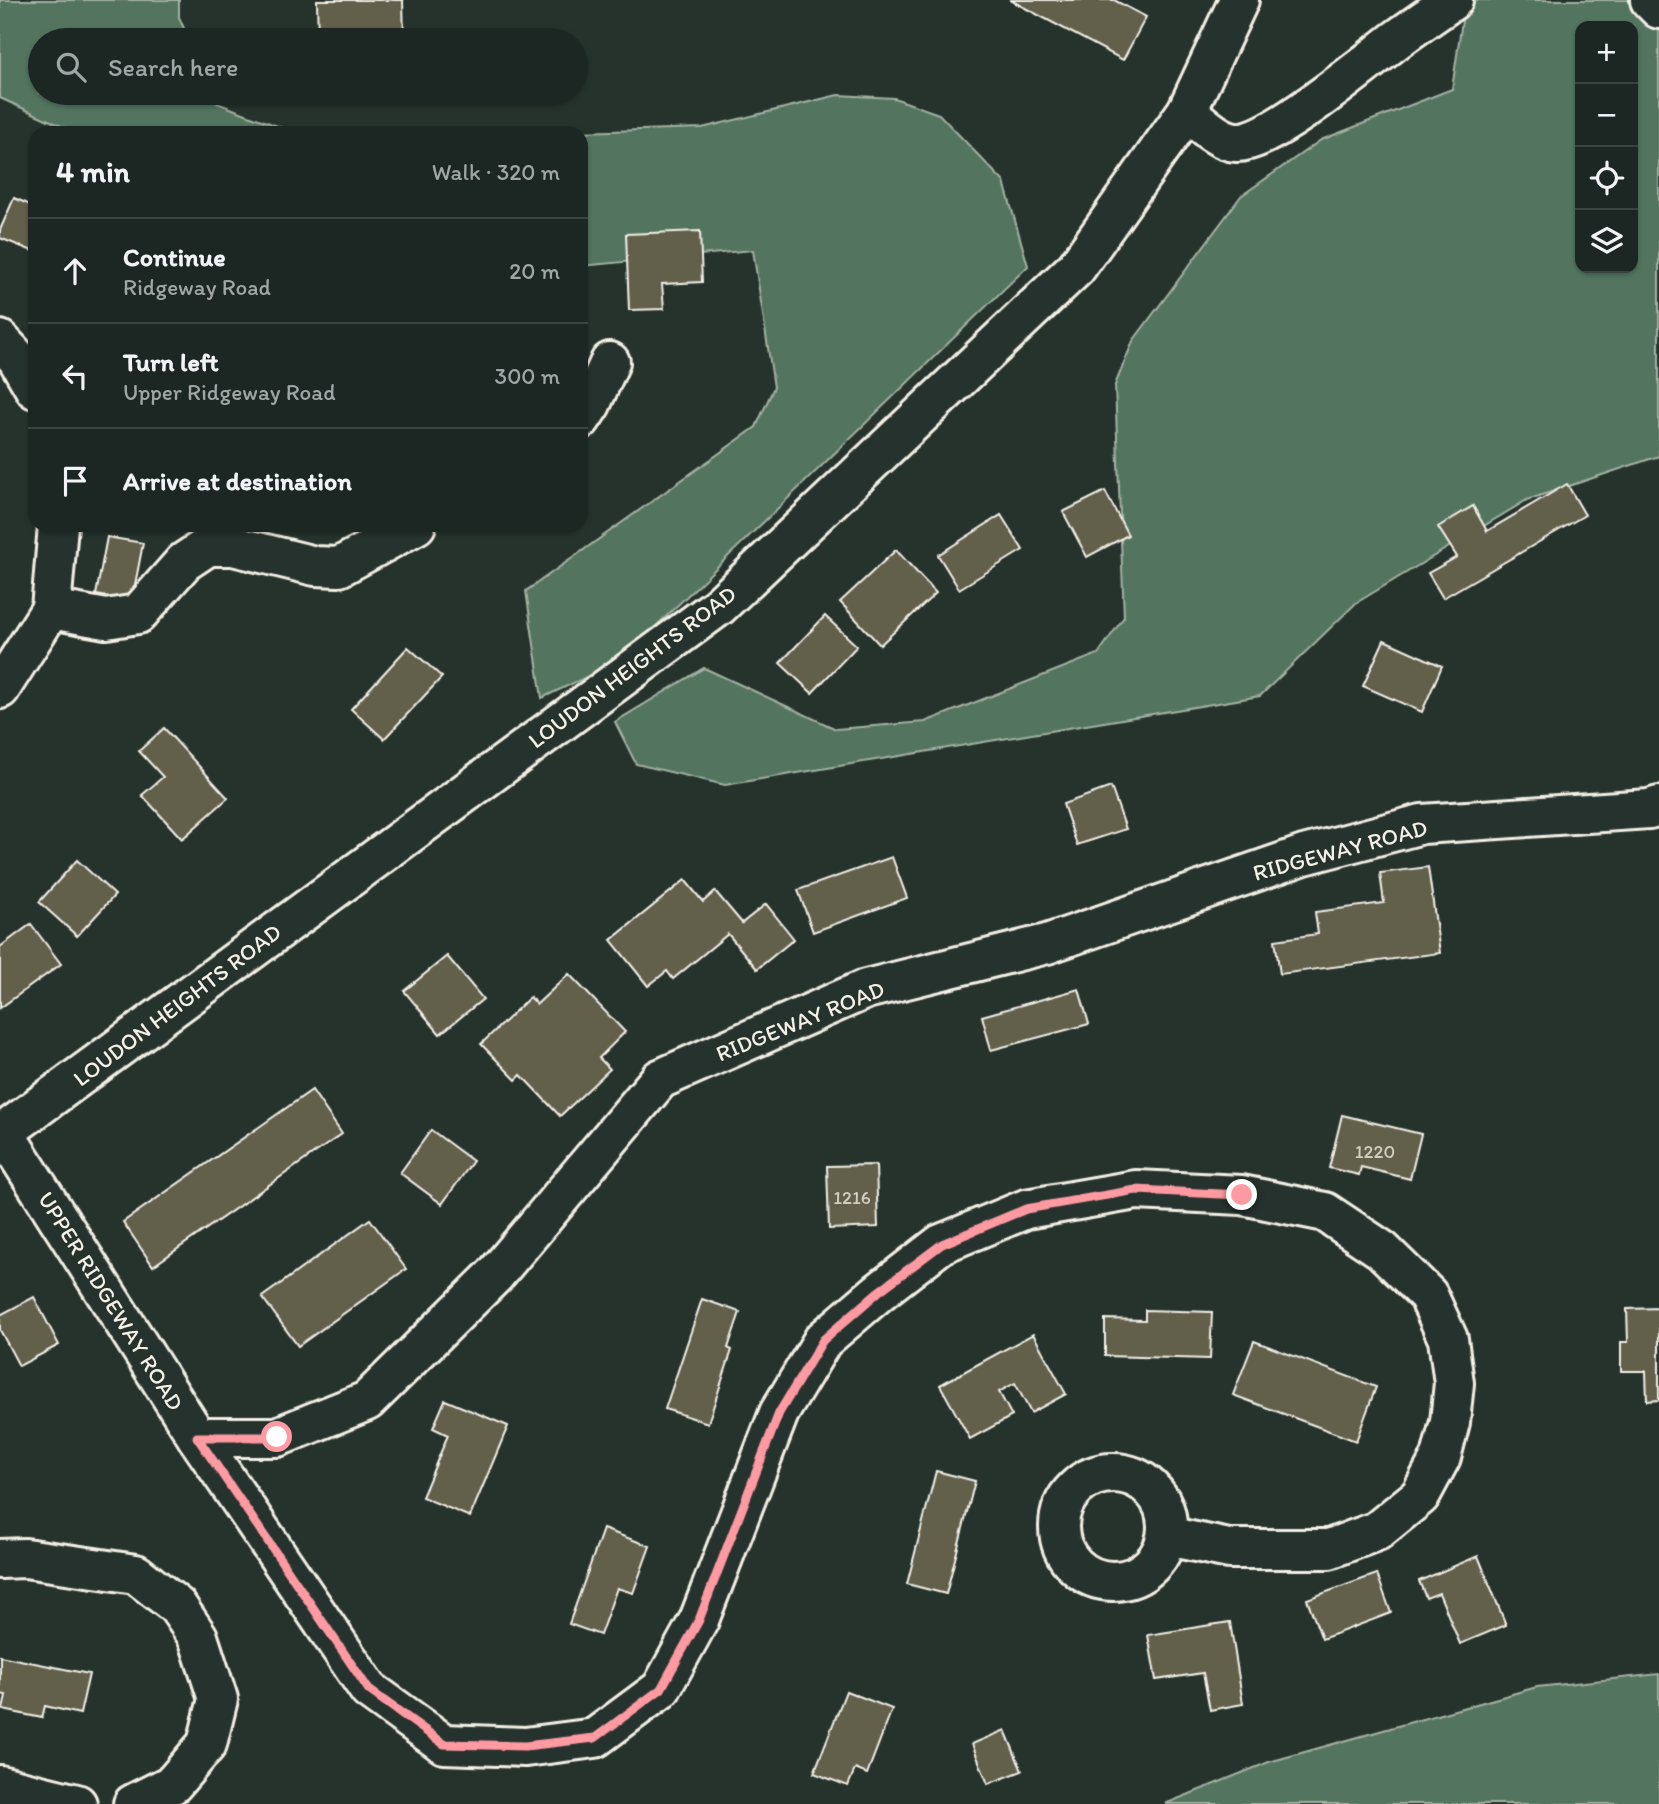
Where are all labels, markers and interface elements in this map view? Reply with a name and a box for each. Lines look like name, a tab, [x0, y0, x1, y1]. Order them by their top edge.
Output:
map controls	[1575, 21, 1638, 273]
button: +	[1575, 21, 1638, 84]
search box	[28, 28, 588, 105]
icon: search	[52, 48, 90, 86]
text: Search here	[108, 51, 238, 83]
button: −	[1575, 84, 1638, 147]
button: locate	[1575, 147, 1638, 210]
text: 4 min	[56, 153, 130, 190]
text: Walk · 320 m	[432, 158, 560, 186]
button: layers	[1575, 210, 1638, 273]
text: Continue	[123, 241, 226, 273]
icon: ahead	[56, 252, 94, 290]
text: 20 m	[509, 257, 560, 285]
text: Ridgeway Road	[123, 273, 271, 301]
text: Turn left	[123, 346, 219, 378]
icon: left	[56, 357, 94, 395]
text: 300 m	[495, 362, 560, 390]
text: Upper Ridgeway Road	[123, 378, 336, 406]
icon: arrive	[56, 462, 94, 500]
text: Arrive at destination	[123, 465, 352, 497]
street label: LOUDON HEIGHTS ROAD	[522, 580, 742, 754]
street label: RIDGEWAY ROAD	[1250, 813, 1430, 887]
street label: LOUDON HEIGHTS ROAD	[67, 918, 287, 1092]
street label: RIDGEWAY ROAD	[712, 974, 888, 1068]
house number: 1220	[1355, 1140, 1395, 1163]
route end	[1226, 1179, 1257, 1210]
street label: UPPER RIDGEWAY ROAD	[32, 1186, 190, 1416]
house number: 1216	[833, 1186, 871, 1209]
route start	[261, 1421, 292, 1452]

